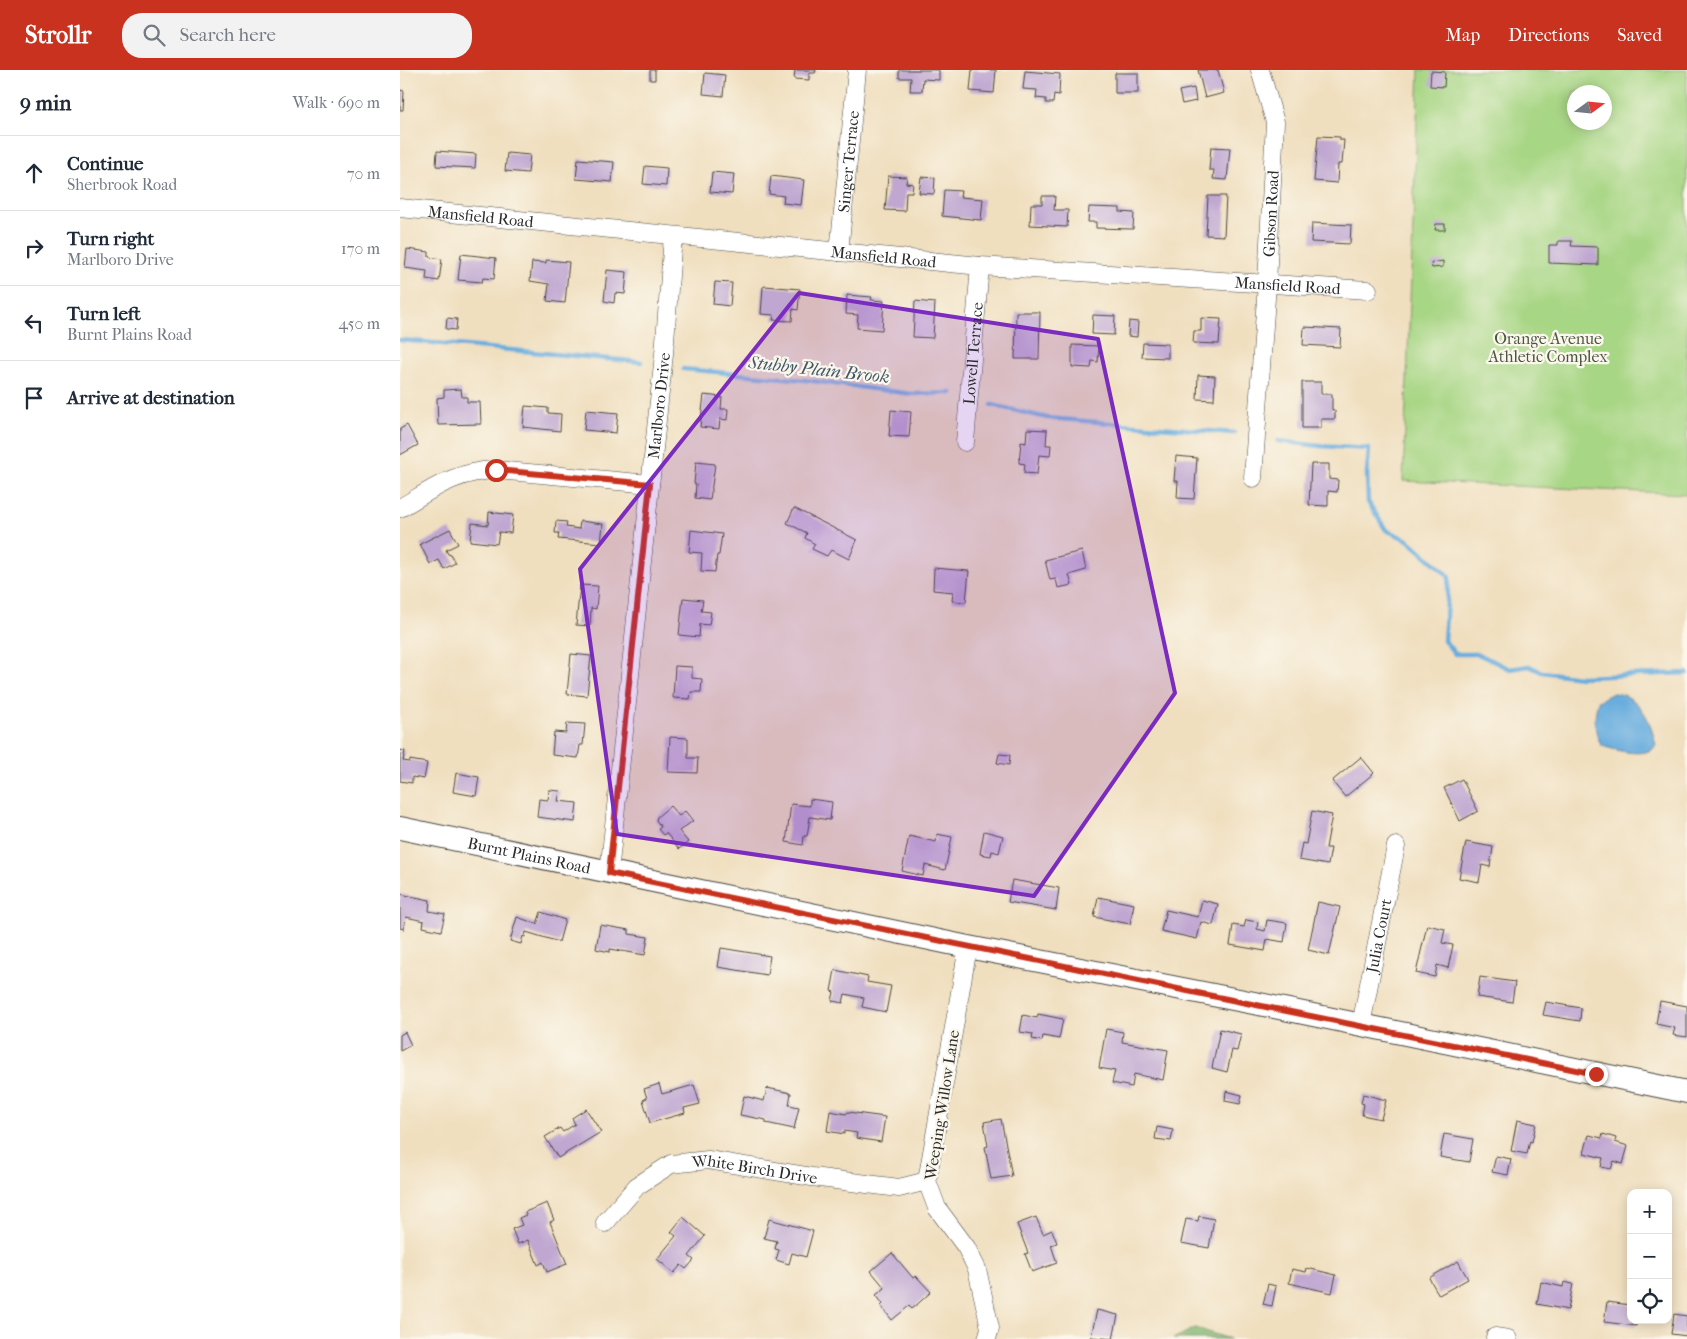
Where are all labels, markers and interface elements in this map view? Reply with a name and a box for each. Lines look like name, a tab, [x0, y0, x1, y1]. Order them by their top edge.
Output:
search box	[122, 13, 472, 58]
text: Strollr	[25, 21, 92, 49]
icon: search	[140, 21, 168, 49]
text: Search here	[180, 24, 276, 46]
text: Map	[1446, 25, 1480, 46]
text: Directions	[1508, 25, 1589, 46]
text: Saved	[1617, 25, 1662, 46]
north arrow	[1567, 85, 1612, 130]
text: 9 min	[20, 91, 71, 115]
text: Walk · 690 m	[293, 93, 380, 112]
street label: Singer Terrace	[833, 110, 862, 213]
text: Continue	[67, 153, 143, 175]
icon: ahead	[20, 159, 48, 187]
text: 70 m	[347, 164, 380, 183]
street label: Gibson Road	[1259, 170, 1282, 257]
text: Sherbrook Road	[67, 175, 177, 194]
street label: Mansfield Road	[427, 201, 535, 231]
text: Turn right	[67, 228, 154, 250]
icon: right	[20, 234, 48, 262]
text: 170 m	[341, 239, 380, 258]
street label: Mansfield Road	[830, 242, 938, 271]
text: Marlboro Drive	[67, 250, 174, 269]
street label: Mansfield Road	[1234, 272, 1341, 298]
street label: Lowell Terrace	[959, 301, 986, 405]
text: Turn left	[67, 303, 141, 325]
icon: left	[20, 309, 48, 337]
text: 450 m	[339, 314, 380, 333]
text: Burnt Plains Road	[67, 325, 192, 344]
park label: Orange Avenue Athletic Complex	[1487, 329, 1608, 366]
street label: Marlboro Drive	[643, 351, 674, 460]
water label: Stubby Plain Brook	[747, 352, 890, 388]
icon: arrive	[20, 384, 48, 412]
text: Arrive at destination	[67, 387, 235, 409]
route start	[485, 459, 508, 482]
street label: Burnt Plains Road	[466, 833, 593, 877]
street label: Julia Court	[1362, 897, 1395, 976]
street label: Weeping Willow Lane	[921, 1029, 963, 1182]
route end	[1585, 1063, 1608, 1086]
street label: White Birch Drive	[690, 1150, 819, 1187]
map controls	[1627, 1189, 1672, 1324]
button: +	[1627, 1189, 1672, 1234]
button: −	[1627, 1234, 1672, 1279]
button: locate	[1627, 1279, 1672, 1324]

